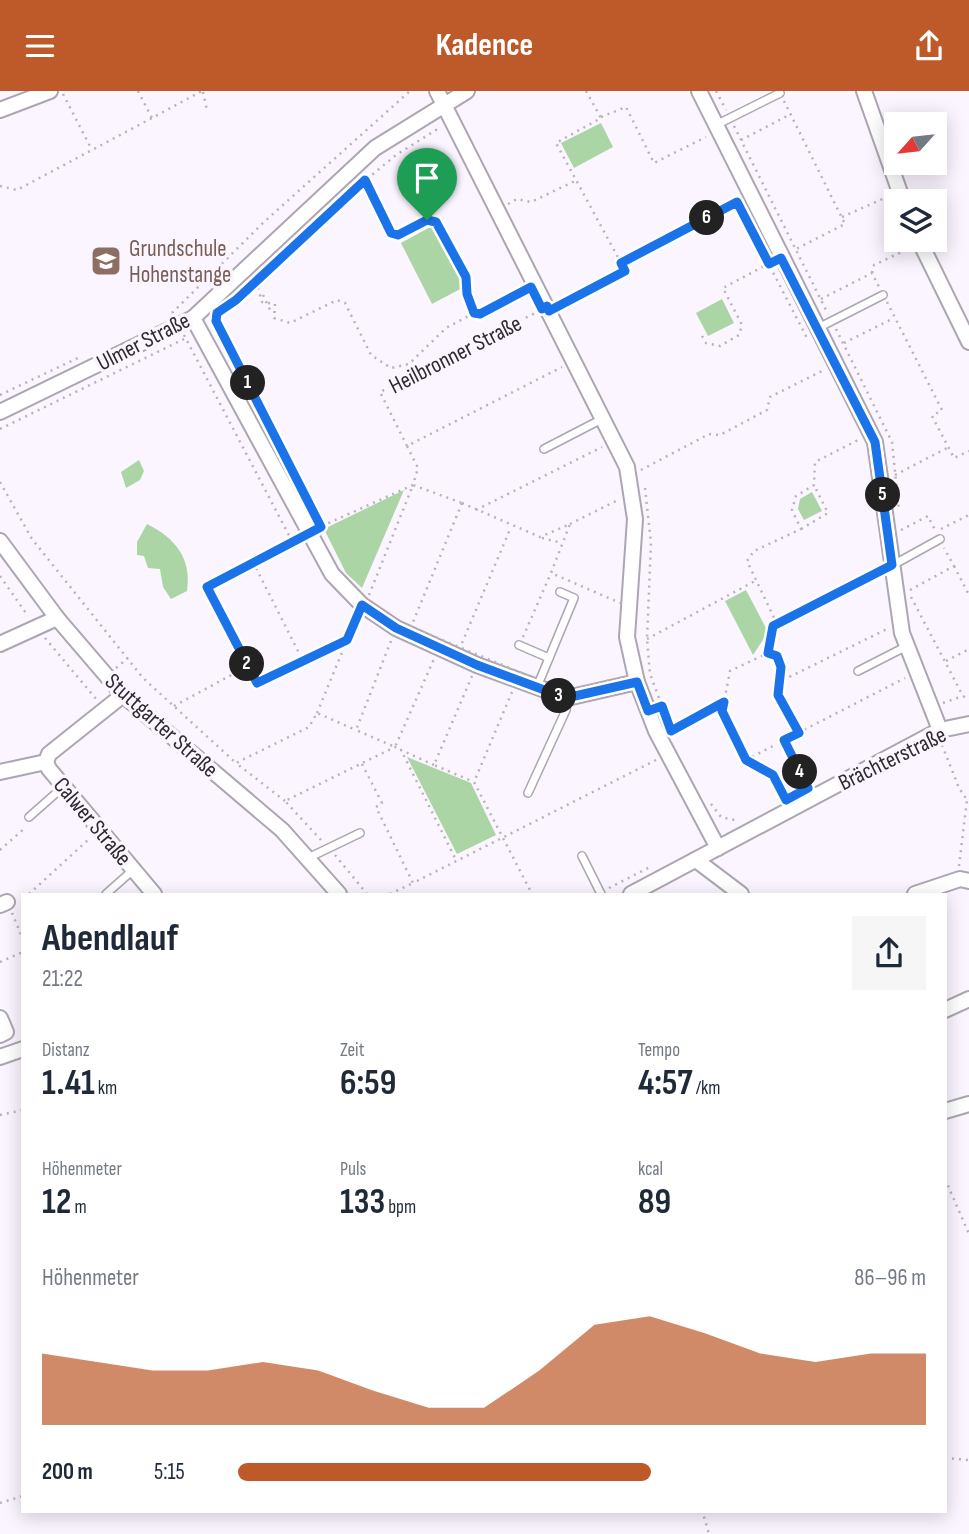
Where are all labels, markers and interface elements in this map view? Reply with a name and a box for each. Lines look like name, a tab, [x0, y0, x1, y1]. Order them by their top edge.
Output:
text: Kadence	[436, 26, 533, 65]
icon: menu	[21, 27, 59, 65]
icon: share	[910, 27, 948, 65]
north arrow	[884, 112, 947, 175]
map controls	[884, 112, 947, 252]
pin	[397, 148, 457, 220]
icon: arrive	[408, 159, 446, 197]
button: layers	[884, 189, 947, 252]
pin: 6	[690, 201, 724, 235]
text: 6	[702, 206, 711, 229]
place label: Grundschule Hohenstange	[129, 235, 231, 289]
school or university icon: Grundschule Hohenstange	[89, 244, 123, 278]
street label: Ulmer Straße	[92, 307, 195, 377]
street label: Heilbronner Straße	[385, 310, 526, 400]
pin: 1	[230, 365, 266, 401]
text: 1	[244, 371, 251, 394]
pin: 5	[866, 477, 900, 513]
text: 5	[878, 483, 887, 506]
pin: 2	[230, 647, 264, 681]
text: 2	[242, 652, 251, 675]
street label: Stuttgarter Straße	[99, 668, 224, 784]
pin: 3	[542, 679, 576, 713]
text: 3	[554, 684, 563, 707]
street label: Brächterstraße	[834, 721, 951, 797]
pin: 4	[782, 755, 818, 789]
text: 4	[795, 760, 804, 783]
street label: Calwer Straße	[47, 772, 137, 872]
text: Abendlauf	[42, 916, 178, 961]
button: share	[852, 916, 926, 990]
text: 21:22	[42, 965, 83, 993]
text: Distanz	[42, 1039, 90, 1062]
text: Zeit	[340, 1039, 364, 1062]
text: Tempo	[638, 1039, 680, 1062]
text: 1.41	[42, 1062, 95, 1105]
text: 6:59	[340, 1062, 396, 1105]
text: 4:57	[638, 1062, 693, 1105]
text: km	[95, 1077, 117, 1100]
text: /km	[693, 1077, 720, 1100]
text: Höhenmeter	[42, 1158, 122, 1181]
text: Puls	[340, 1158, 366, 1181]
text: kcal	[638, 1158, 663, 1181]
text: 12	[42, 1181, 71, 1224]
text: 133	[340, 1181, 385, 1224]
text: 89	[638, 1181, 671, 1224]
text: m	[71, 1196, 87, 1219]
text: bpm	[385, 1196, 416, 1219]
text: Höhenmeter	[42, 1264, 139, 1292]
text: 86–96 m	[854, 1264, 926, 1292]
text: 200 m	[42, 1458, 93, 1486]
text: 5:15	[154, 1458, 185, 1486]

